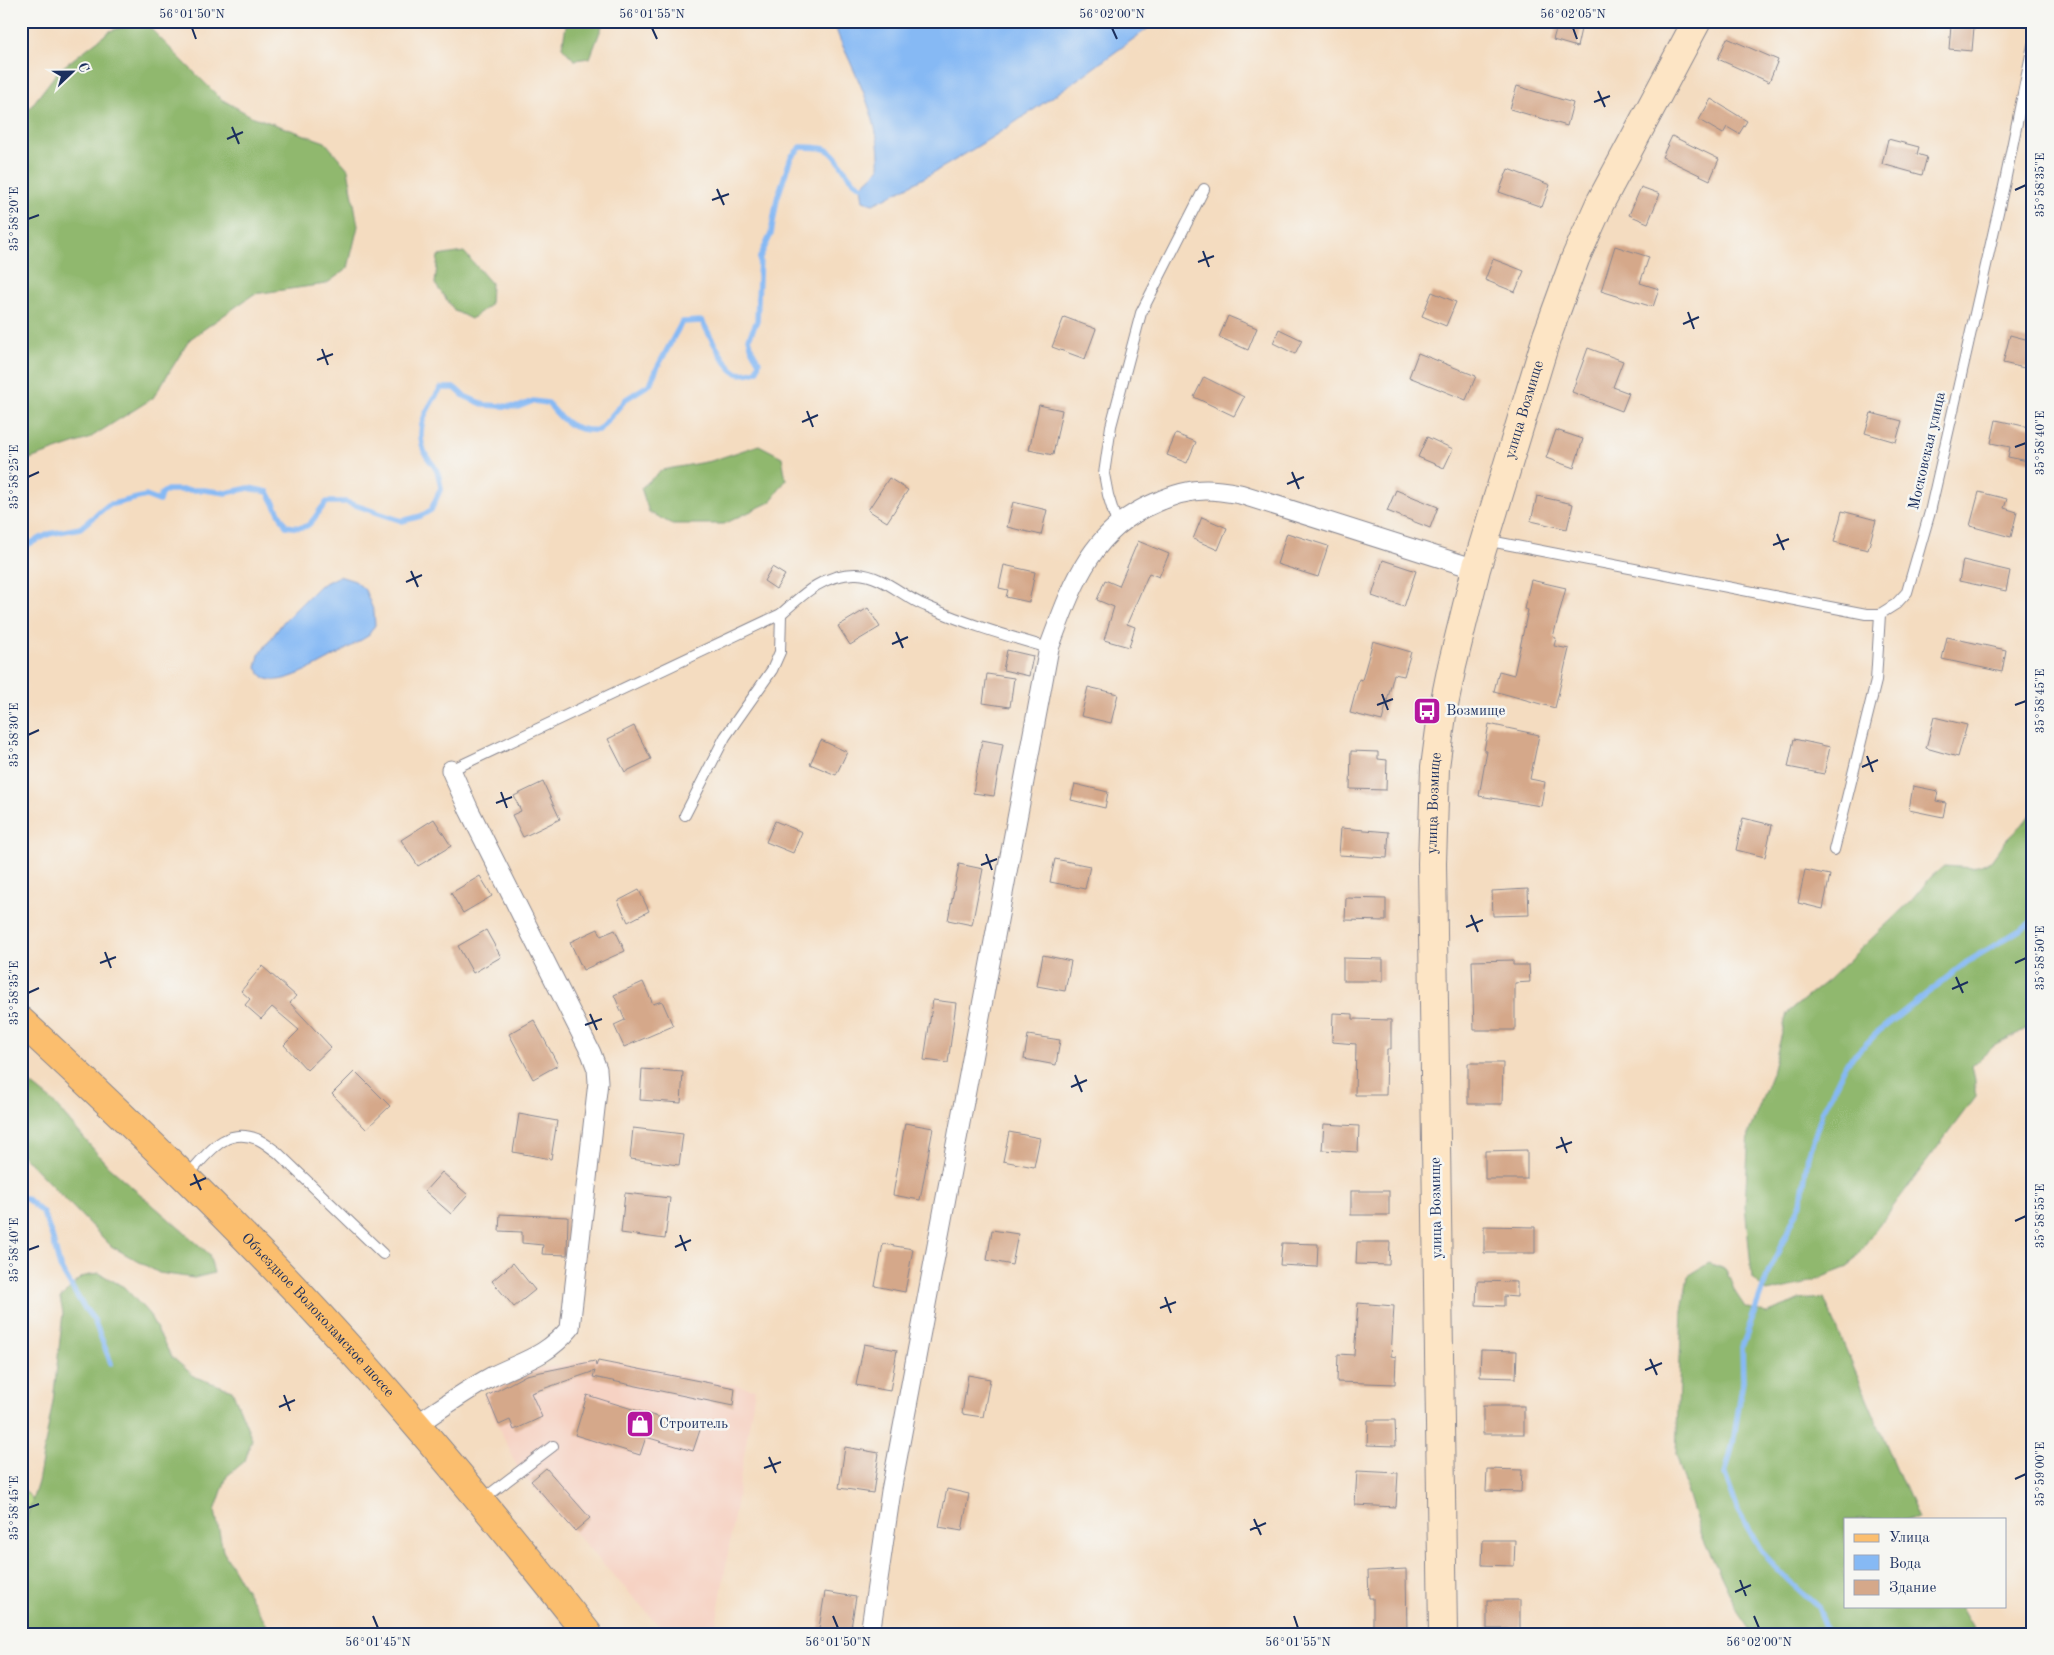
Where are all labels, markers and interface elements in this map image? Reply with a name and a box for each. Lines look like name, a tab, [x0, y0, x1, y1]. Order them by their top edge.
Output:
text: 56°01'50"N	[159, 8, 225, 21]
text: 56°01'55"N	[619, 8, 685, 21]
text: 56°02'00"N	[1079, 8, 1145, 21]
text: 56°02'05"N	[1540, 8, 1606, 21]
north arrow	[48, 48, 98, 98]
text: С	[75, 61, 91, 74]
text: 35°58'35"E	[2034, 153, 2047, 217]
text: 35°58'20"E	[8, 187, 21, 251]
street label: улица Возмище	[1502, 359, 1547, 461]
street label: Московская улица	[1907, 390, 1949, 511]
text: 35°58'40"E	[2034, 411, 2047, 475]
text: 35°58'25"E	[8, 445, 21, 509]
text: 35°58'45"E	[2034, 669, 2047, 733]
bus stop icon: Возмище	[1412, 696, 1442, 726]
text: 35°58'30"E	[8, 703, 21, 767]
place label: Возмище	[1446, 704, 1505, 719]
street label: улица Возмище	[1425, 751, 1444, 854]
text: 35°58'50"E	[2034, 926, 2047, 990]
text: 35°58'35"E	[8, 961, 21, 1025]
street label: улица Возмище	[1429, 1157, 1445, 1259]
text: 35°58'55"E	[2034, 1184, 2047, 1248]
text: 35°58'40"E	[8, 1218, 21, 1282]
street label: Объездное Волоколамское шоссе	[238, 1230, 397, 1400]
shop icon: Строитель	[625, 1409, 655, 1439]
place label: Строитель	[659, 1417, 728, 1432]
text: 35°59'00"E	[2034, 1442, 2047, 1506]
text: 35°58'45"E	[8, 1476, 21, 1540]
legend	[1844, 1518, 2006, 1608]
text: Улица	[1889, 1531, 1930, 1546]
text: Вода	[1889, 1557, 1922, 1572]
text: Здание	[1889, 1581, 1936, 1596]
text: 56°01'45"N	[345, 1636, 411, 1649]
text: 56°01'50"N	[805, 1636, 871, 1649]
text: 56°01'55"N	[1265, 1636, 1331, 1649]
text: 56°02'00"N	[1726, 1636, 1792, 1649]

